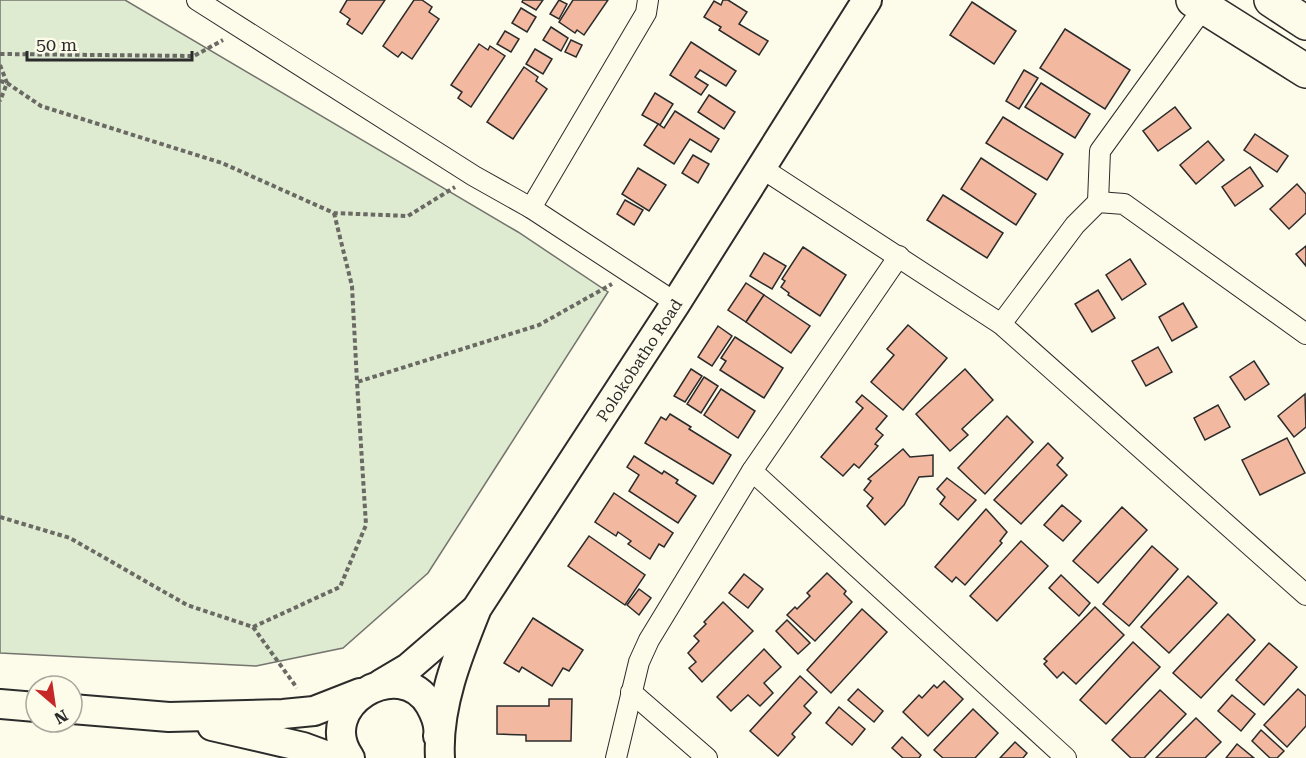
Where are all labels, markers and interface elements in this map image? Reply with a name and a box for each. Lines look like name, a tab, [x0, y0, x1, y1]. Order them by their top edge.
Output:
scale bar	[27, 24, 192, 62]
text: 50 m	[36, 34, 77, 55]
street label: Polokobatho Road	[593, 295, 686, 425]
north arrow	[24, 674, 84, 734]
text: N	[51, 705, 71, 728]

